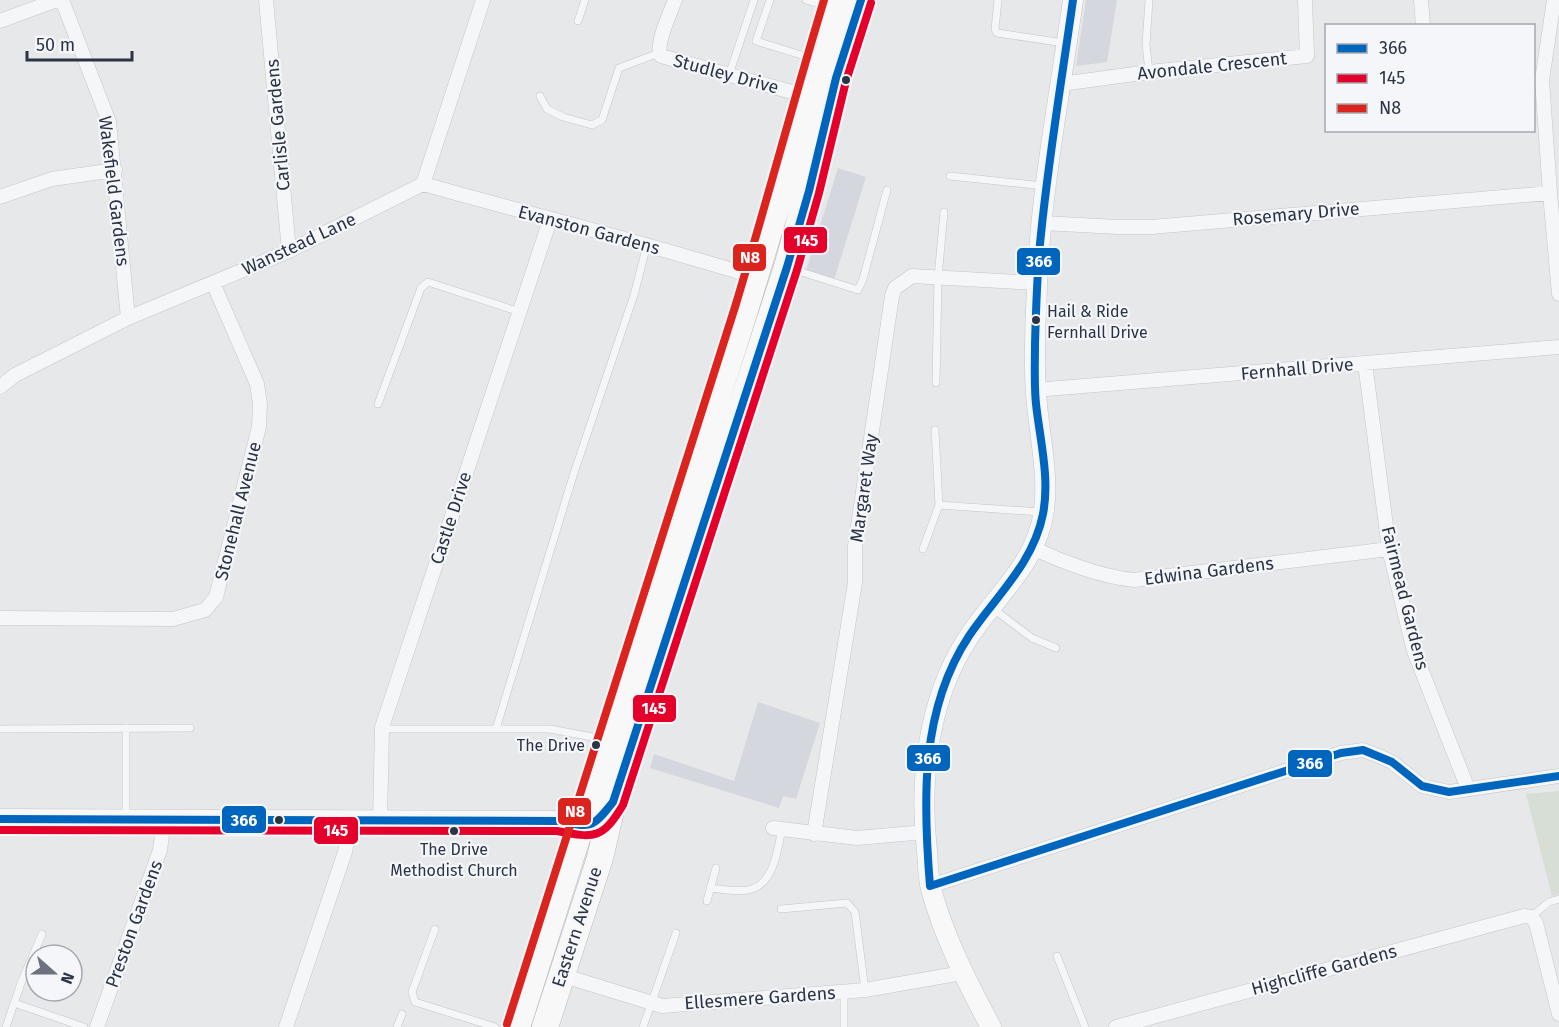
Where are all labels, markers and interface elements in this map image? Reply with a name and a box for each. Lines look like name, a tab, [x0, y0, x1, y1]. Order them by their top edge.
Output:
scale bar	[27, 24, 132, 62]
legend	[1325, 24, 1535, 132]
text: 50 m	[36, 34, 75, 56]
text: 366	[1379, 37, 1407, 59]
street label: Avondale Crescent	[1136, 47, 1288, 85]
street label: Studley Drive	[671, 49, 781, 99]
street label: Carlisle Gardens	[261, 58, 295, 192]
text: 145	[1379, 67, 1405, 89]
unlabelled marker	[840, 74, 852, 86]
text: N8	[1379, 97, 1401, 119]
street label: Wakefield Gardens	[94, 115, 134, 267]
street label: Rosemary Drive	[1232, 197, 1360, 231]
street label: Evanston Gardens	[516, 201, 662, 259]
street label: Wanstead Lane	[239, 208, 359, 280]
line badge: 145	[783, 226, 828, 254]
text: 145	[794, 231, 819, 250]
line badge: N8	[732, 243, 767, 272]
line badge: 366	[1016, 247, 1061, 276]
text: N8	[740, 248, 760, 267]
text: 366	[1025, 252, 1052, 271]
place label: Hail & Ride Fernhall Drive	[1047, 302, 1148, 342]
marker: Hail & Ride Fernhall Drive	[1030, 314, 1042, 326]
street label: Fernhall Drive	[1240, 353, 1354, 385]
street label: Margaret Way	[845, 432, 883, 544]
street label: Stonehall Avenue	[210, 439, 266, 583]
street label: Castle Drive	[426, 469, 476, 567]
street label: Fairmead Gardens	[1377, 524, 1433, 672]
street label: Edwina Gardens	[1143, 552, 1275, 590]
line badge: 145	[632, 694, 677, 723]
text: 145	[642, 699, 667, 718]
place label: The Drive	[517, 736, 585, 755]
marker: The Drive	[590, 739, 602, 751]
line badge: 366	[906, 744, 951, 772]
text: 366	[914, 749, 941, 768]
line badge: 366	[1287, 749, 1333, 778]
text: 366	[1296, 754, 1323, 773]
line badge: N8	[557, 797, 592, 826]
text: N8	[565, 802, 585, 821]
line badge: 366	[221, 805, 267, 834]
text: 366	[230, 811, 257, 830]
unlabelled marker	[273, 814, 285, 826]
line badge: 145	[313, 816, 359, 845]
text: 145	[324, 821, 349, 840]
marker: The Drive Methodist Church	[448, 825, 460, 837]
place label: The Drive Methodist Church	[390, 840, 518, 880]
street label: Preston Gardens	[101, 857, 167, 991]
street label: Eastern Avenue	[547, 864, 607, 990]
street label: Highcliffe Gardens	[1249, 940, 1399, 1000]
north arrow	[24, 943, 84, 1003]
text: N	[57, 970, 78, 987]
street label: Ellesmere Gardens	[684, 982, 836, 1014]

